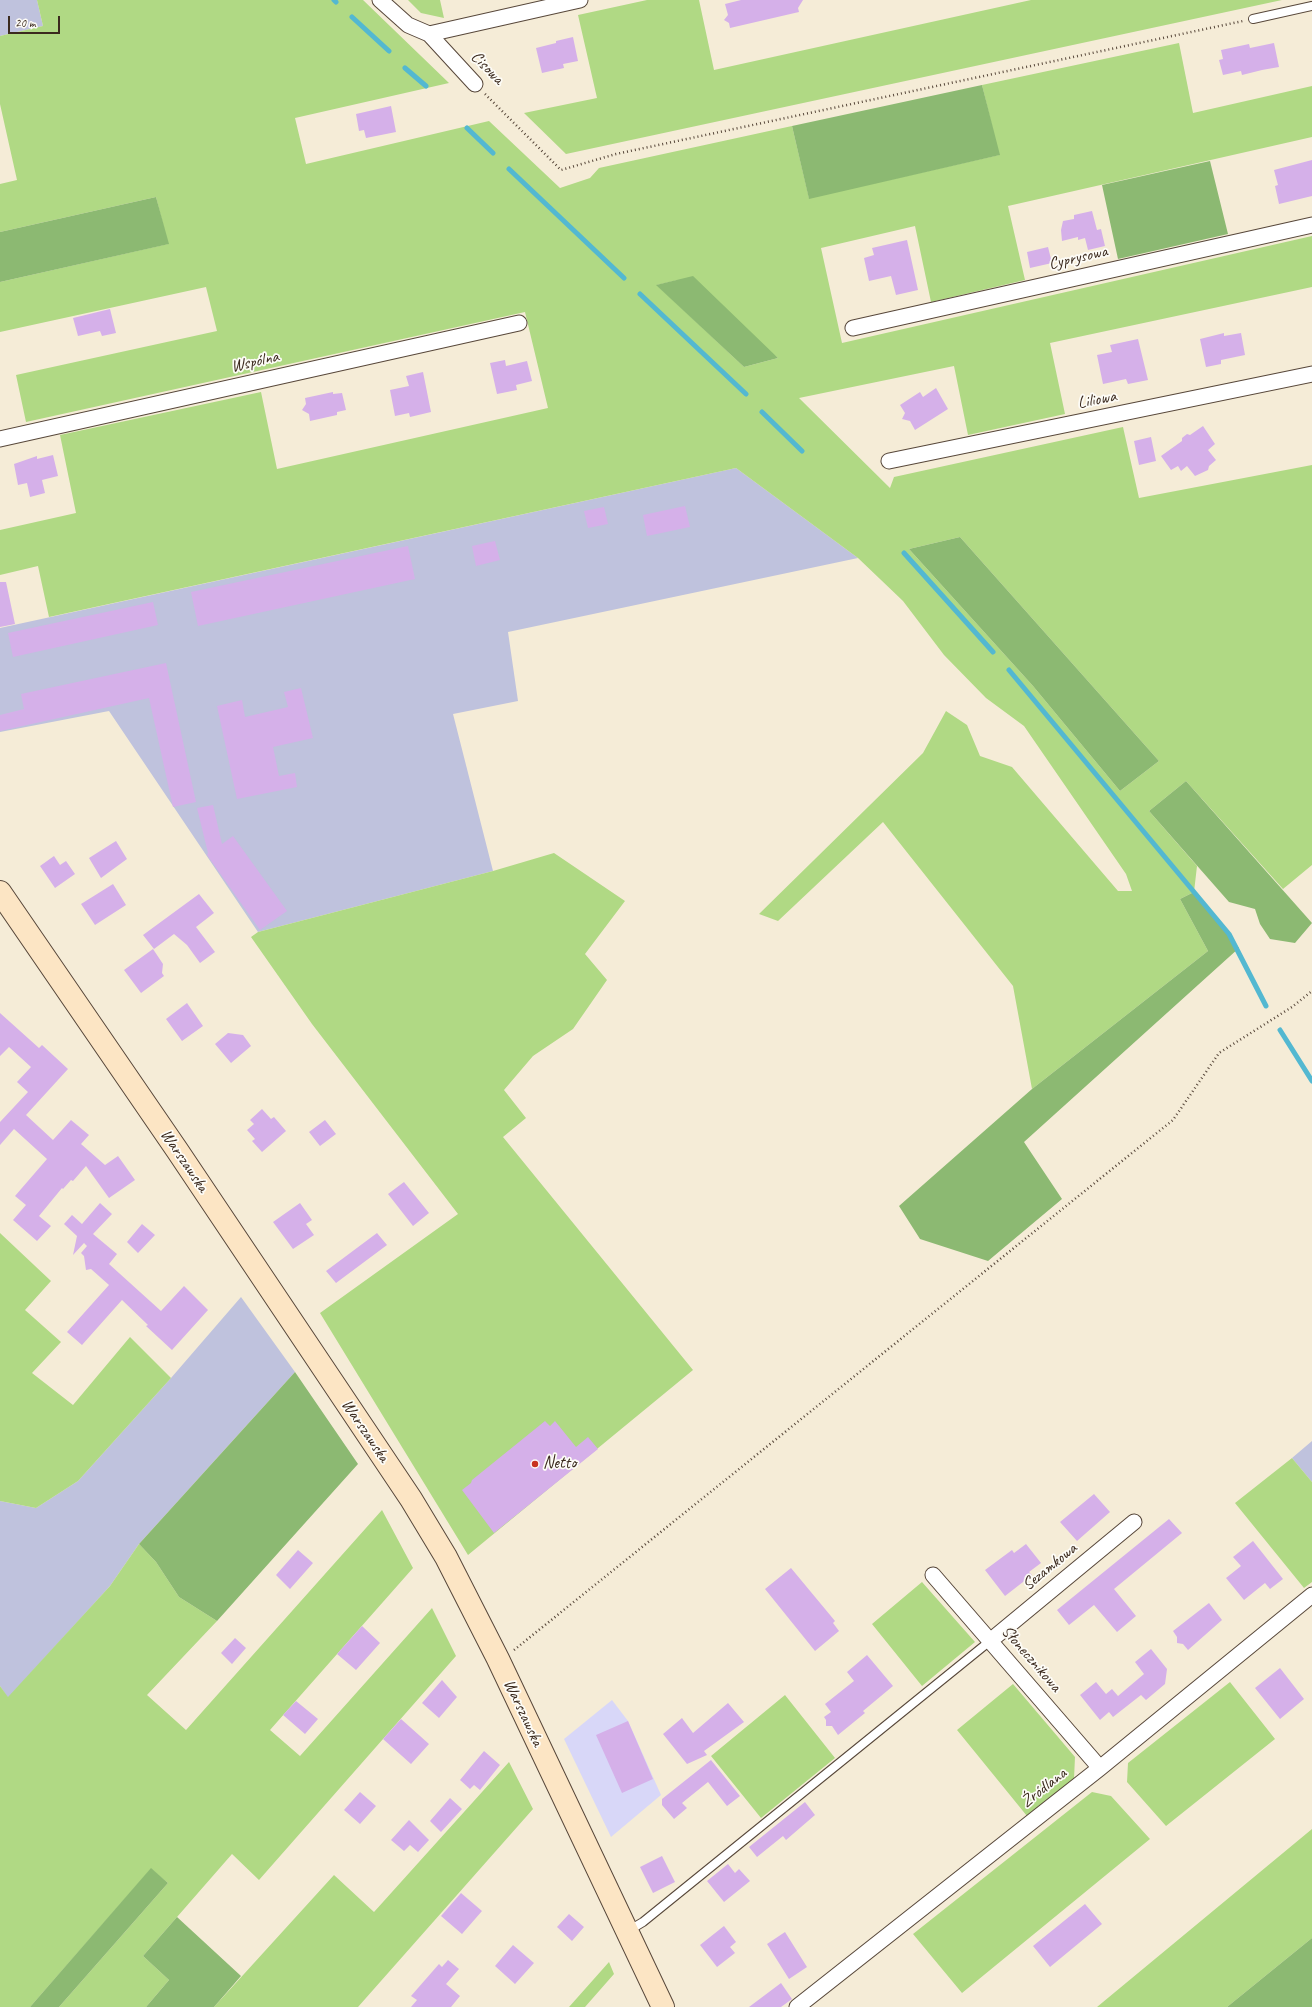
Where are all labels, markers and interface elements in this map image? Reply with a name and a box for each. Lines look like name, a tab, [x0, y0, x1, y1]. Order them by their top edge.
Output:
scale bar	[10, 8, 62, 34]
text: 20 m	[15, 15, 35, 31]
street label: Cisowa	[466, 47, 508, 89]
street label: Cyprysowa	[1047, 241, 1109, 275]
street label: Wspólna	[229, 347, 281, 377]
street label: Liliowa	[1076, 386, 1118, 414]
street label: Warszawska	[156, 1126, 212, 1196]
street label: Warszawska	[337, 1396, 393, 1466]
place label: Netto	[543, 1454, 576, 1474]
marker: Netto	[530, 1459, 540, 1469]
street label: Sezamkowa	[1019, 1539, 1081, 1595]
street label: Słonecznikowa	[997, 1622, 1065, 1696]
street label: Warszawska	[499, 1676, 547, 1750]
street label: Źródlana	[1017, 1764, 1071, 1812]

